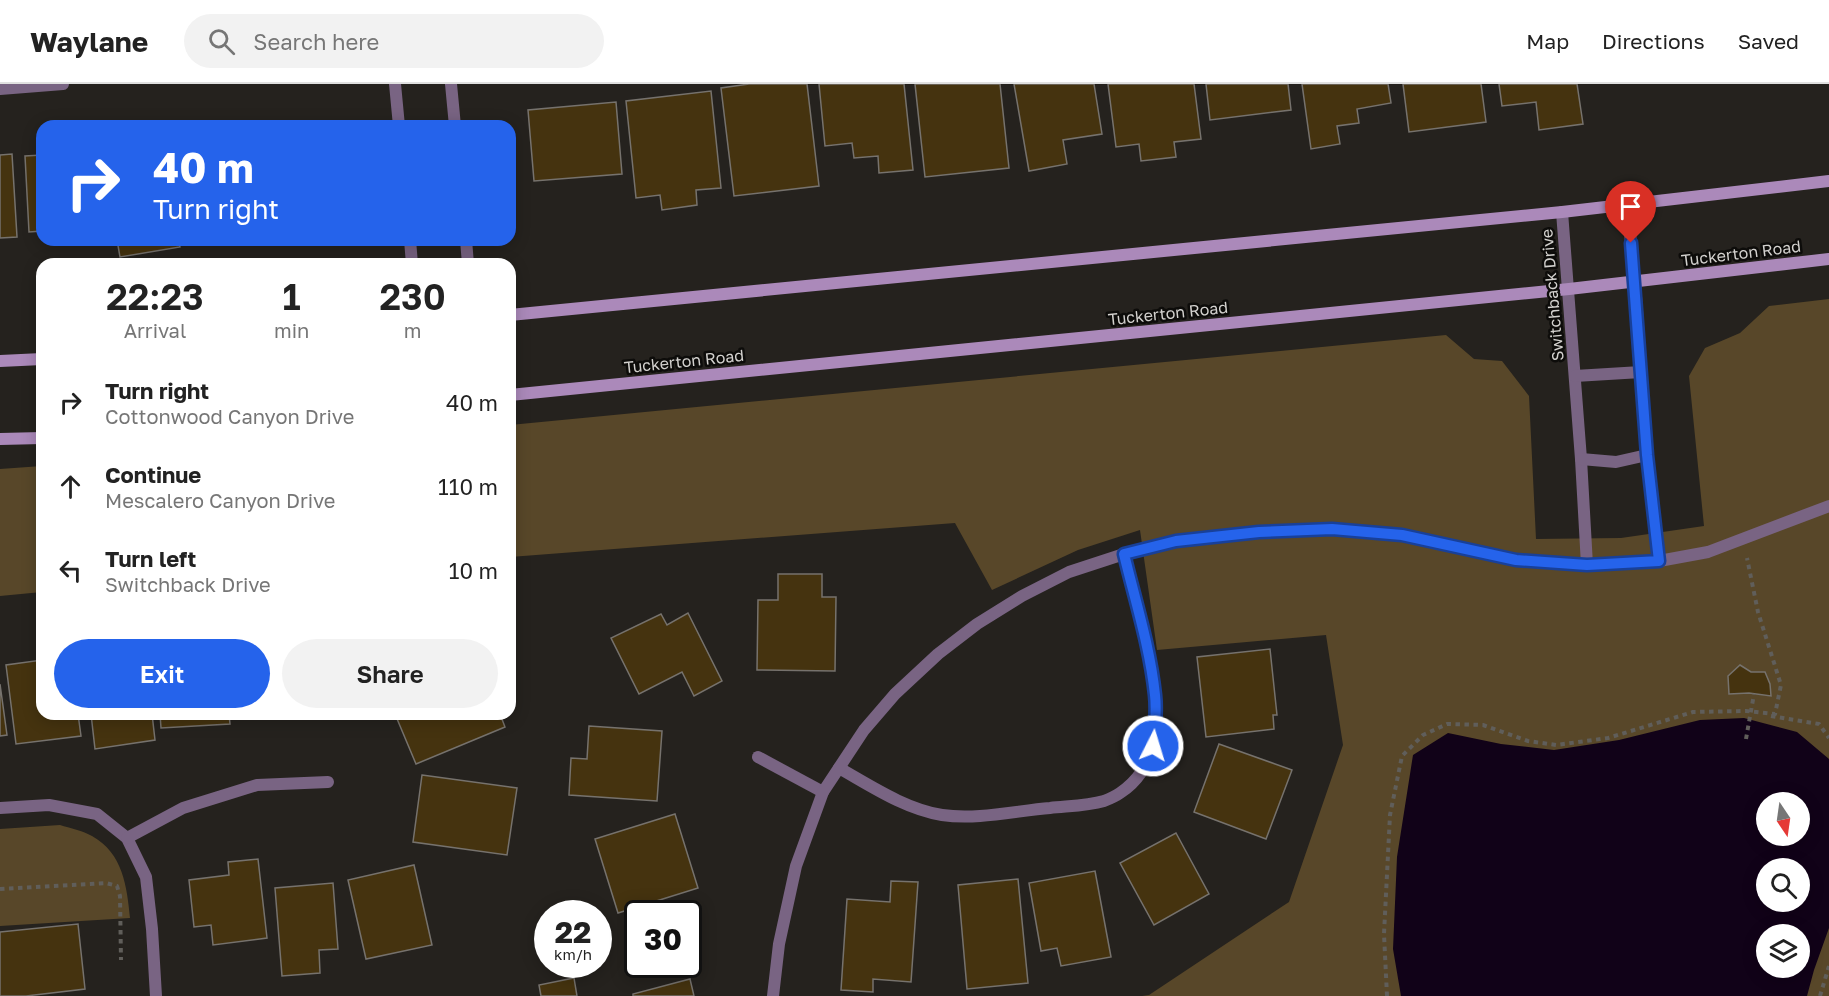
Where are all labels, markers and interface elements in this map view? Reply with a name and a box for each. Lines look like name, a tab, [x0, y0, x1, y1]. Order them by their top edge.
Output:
search box	[184, 14, 604, 68]
text: Waylane	[30, 25, 148, 58]
icon: search	[205, 25, 238, 58]
text: Search here	[253, 28, 379, 55]
text: Map	[1526, 28, 1569, 54]
text: Directions	[1602, 28, 1705, 54]
text: Saved	[1738, 28, 1799, 54]
text: 40 m	[153, 142, 254, 192]
icon: right	[54, 144, 132, 222]
pin	[1605, 181, 1656, 243]
icon: arrive	[1614, 190, 1647, 223]
text: Turn right	[153, 193, 279, 225]
street label: Switchback Drive	[1536, 228, 1568, 362]
street label: Tuckerton Road	[1680, 236, 1802, 270]
text: 22:23	[106, 275, 204, 318]
text: 1	[283, 275, 301, 318]
text: 230	[380, 275, 446, 318]
street label: Tuckerton Road	[1107, 297, 1229, 329]
text: Arrival	[124, 318, 186, 342]
text: min	[274, 318, 309, 342]
text: m	[404, 318, 422, 342]
street label: Tuckerton Road	[623, 345, 745, 377]
text: Turn right	[105, 377, 209, 404]
icon: right	[54, 386, 87, 419]
text: 40 m	[446, 389, 498, 416]
text: Cottonwood Canyon Drive	[105, 404, 354, 428]
text: Continue	[105, 461, 201, 488]
icon: ahead	[54, 470, 87, 503]
text: 110 m	[438, 473, 498, 500]
text: Mescalero Canyon Drive	[105, 488, 335, 512]
text: Turn left	[105, 545, 196, 572]
icon: left	[54, 554, 87, 587]
text: 10 m	[449, 557, 498, 584]
text: Switchback Drive	[105, 572, 271, 596]
button: Exit	[54, 639, 270, 708]
button: Share	[282, 639, 498, 708]
position arrow	[1121, 714, 1185, 778]
north arrow	[1756, 792, 1810, 846]
map controls	[1756, 792, 1810, 978]
button: search	[1756, 858, 1810, 912]
speed limit sign: 30	[624, 900, 702, 978]
text: 22	[555, 914, 591, 950]
button: layers	[1756, 924, 1810, 978]
text: km/h	[554, 945, 592, 963]

